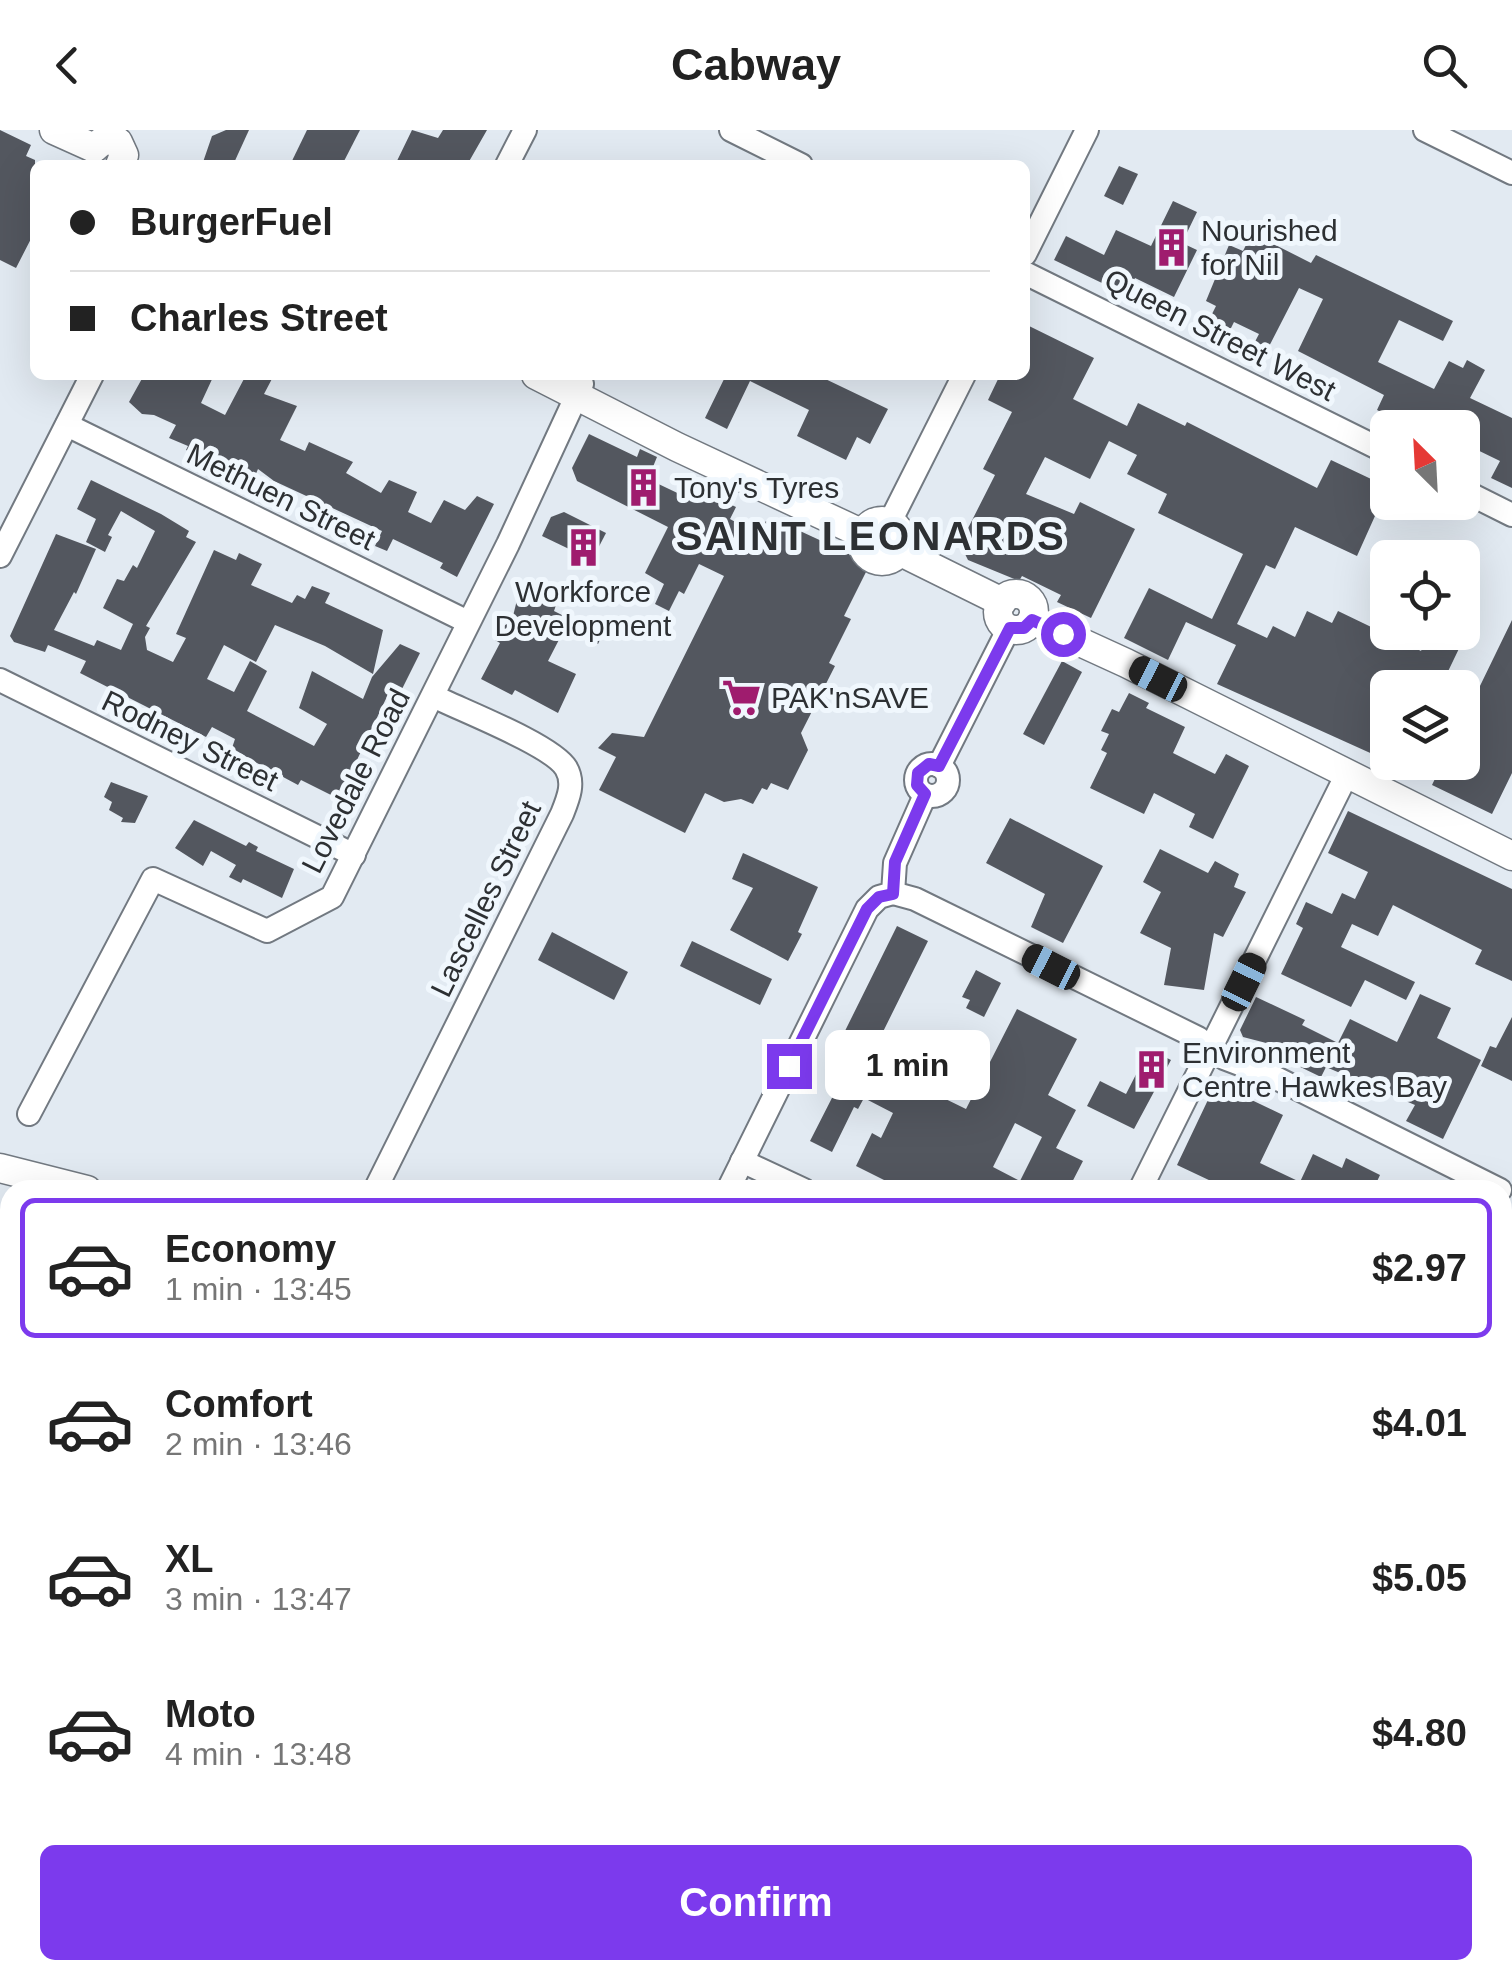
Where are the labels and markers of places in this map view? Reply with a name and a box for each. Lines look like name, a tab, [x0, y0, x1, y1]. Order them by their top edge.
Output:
place label: Nourished for Nil	[1201, 214, 1338, 281]
building icon: Nourished for Nil	[1150, 227, 1192, 269]
building icon: Tony's Tyres	[623, 467, 665, 509]
place label: Tony's Tyres	[674, 471, 839, 504]
building icon: Workforce Development	[562, 527, 604, 569]
place label: Workforce Development	[495, 575, 672, 642]
supermarket icon: PAK'nSAVE	[720, 677, 762, 719]
place label: PAK'nSAVE	[771, 681, 929, 714]
place label: Environment Centre Hawkes Bay	[1182, 1036, 1447, 1103]
building icon: Environment Centre Hawkes Bay	[1131, 1049, 1173, 1091]

